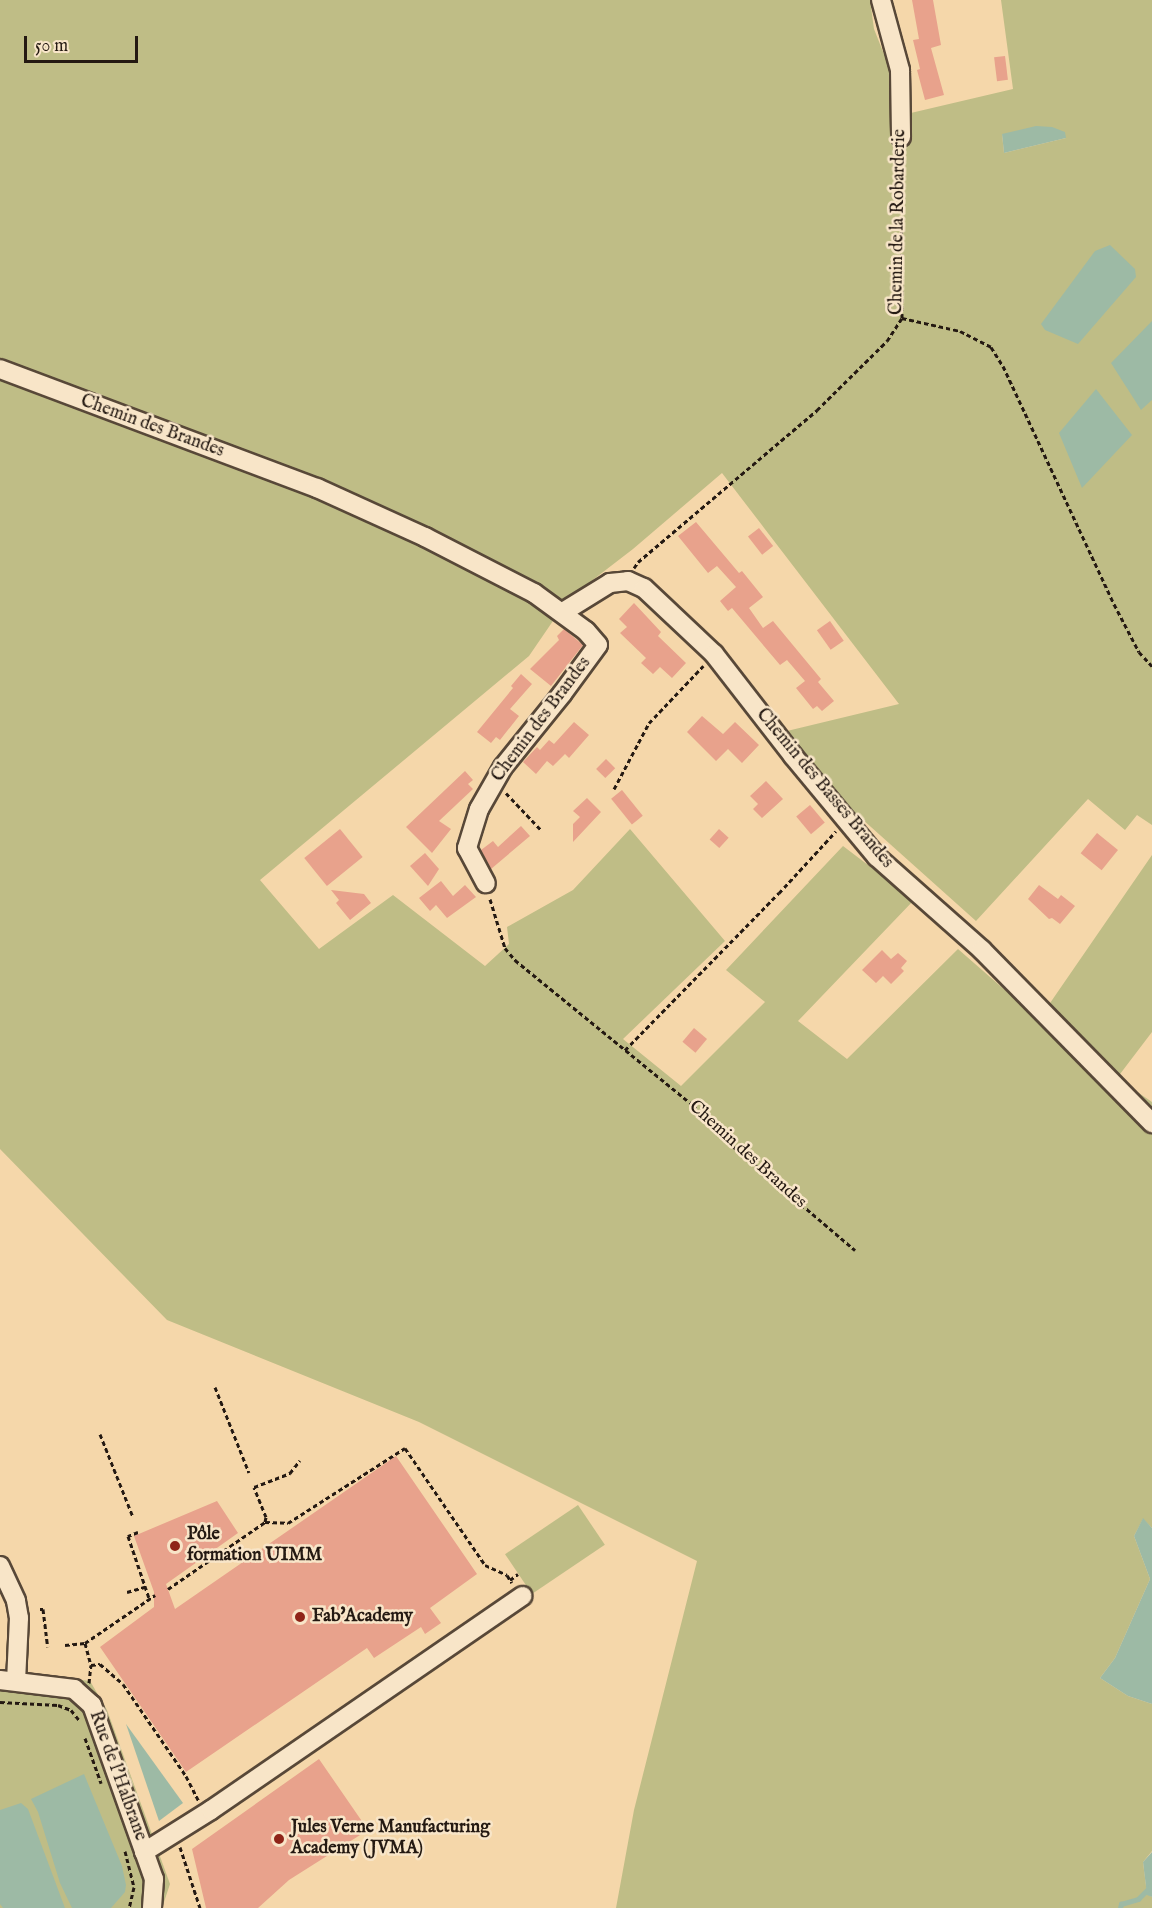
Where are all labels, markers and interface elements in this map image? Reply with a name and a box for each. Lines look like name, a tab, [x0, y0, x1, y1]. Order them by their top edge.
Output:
scale bar	[27, 24, 141, 62]
text: 50 m	[35, 35, 68, 58]
street label: Chemin de la Robarderie	[887, 129, 911, 315]
street label: Chemin des Brandes	[77, 391, 227, 463]
street label: Chemin des Brandes	[488, 653, 596, 787]
street label: Chemin des Basses Brandes	[751, 705, 897, 873]
street label: Chemin des Brandes	[684, 1096, 810, 1214]
place label: Pôle formation UIMM	[187, 1525, 322, 1568]
marker: Pôle formation UIMM	[168, 1539, 182, 1553]
place label: Fab'Academy	[312, 1606, 413, 1628]
marker: Fab'Academy	[293, 1610, 307, 1624]
street label: Rue de l'Halbrane	[83, 1708, 151, 1844]
place label: Jules Verne Manufacturing Academy (JVMA)	[291, 1818, 490, 1860]
marker: Jules Verne Manufacturing Academy (JVMA)	[272, 1832, 286, 1846]

